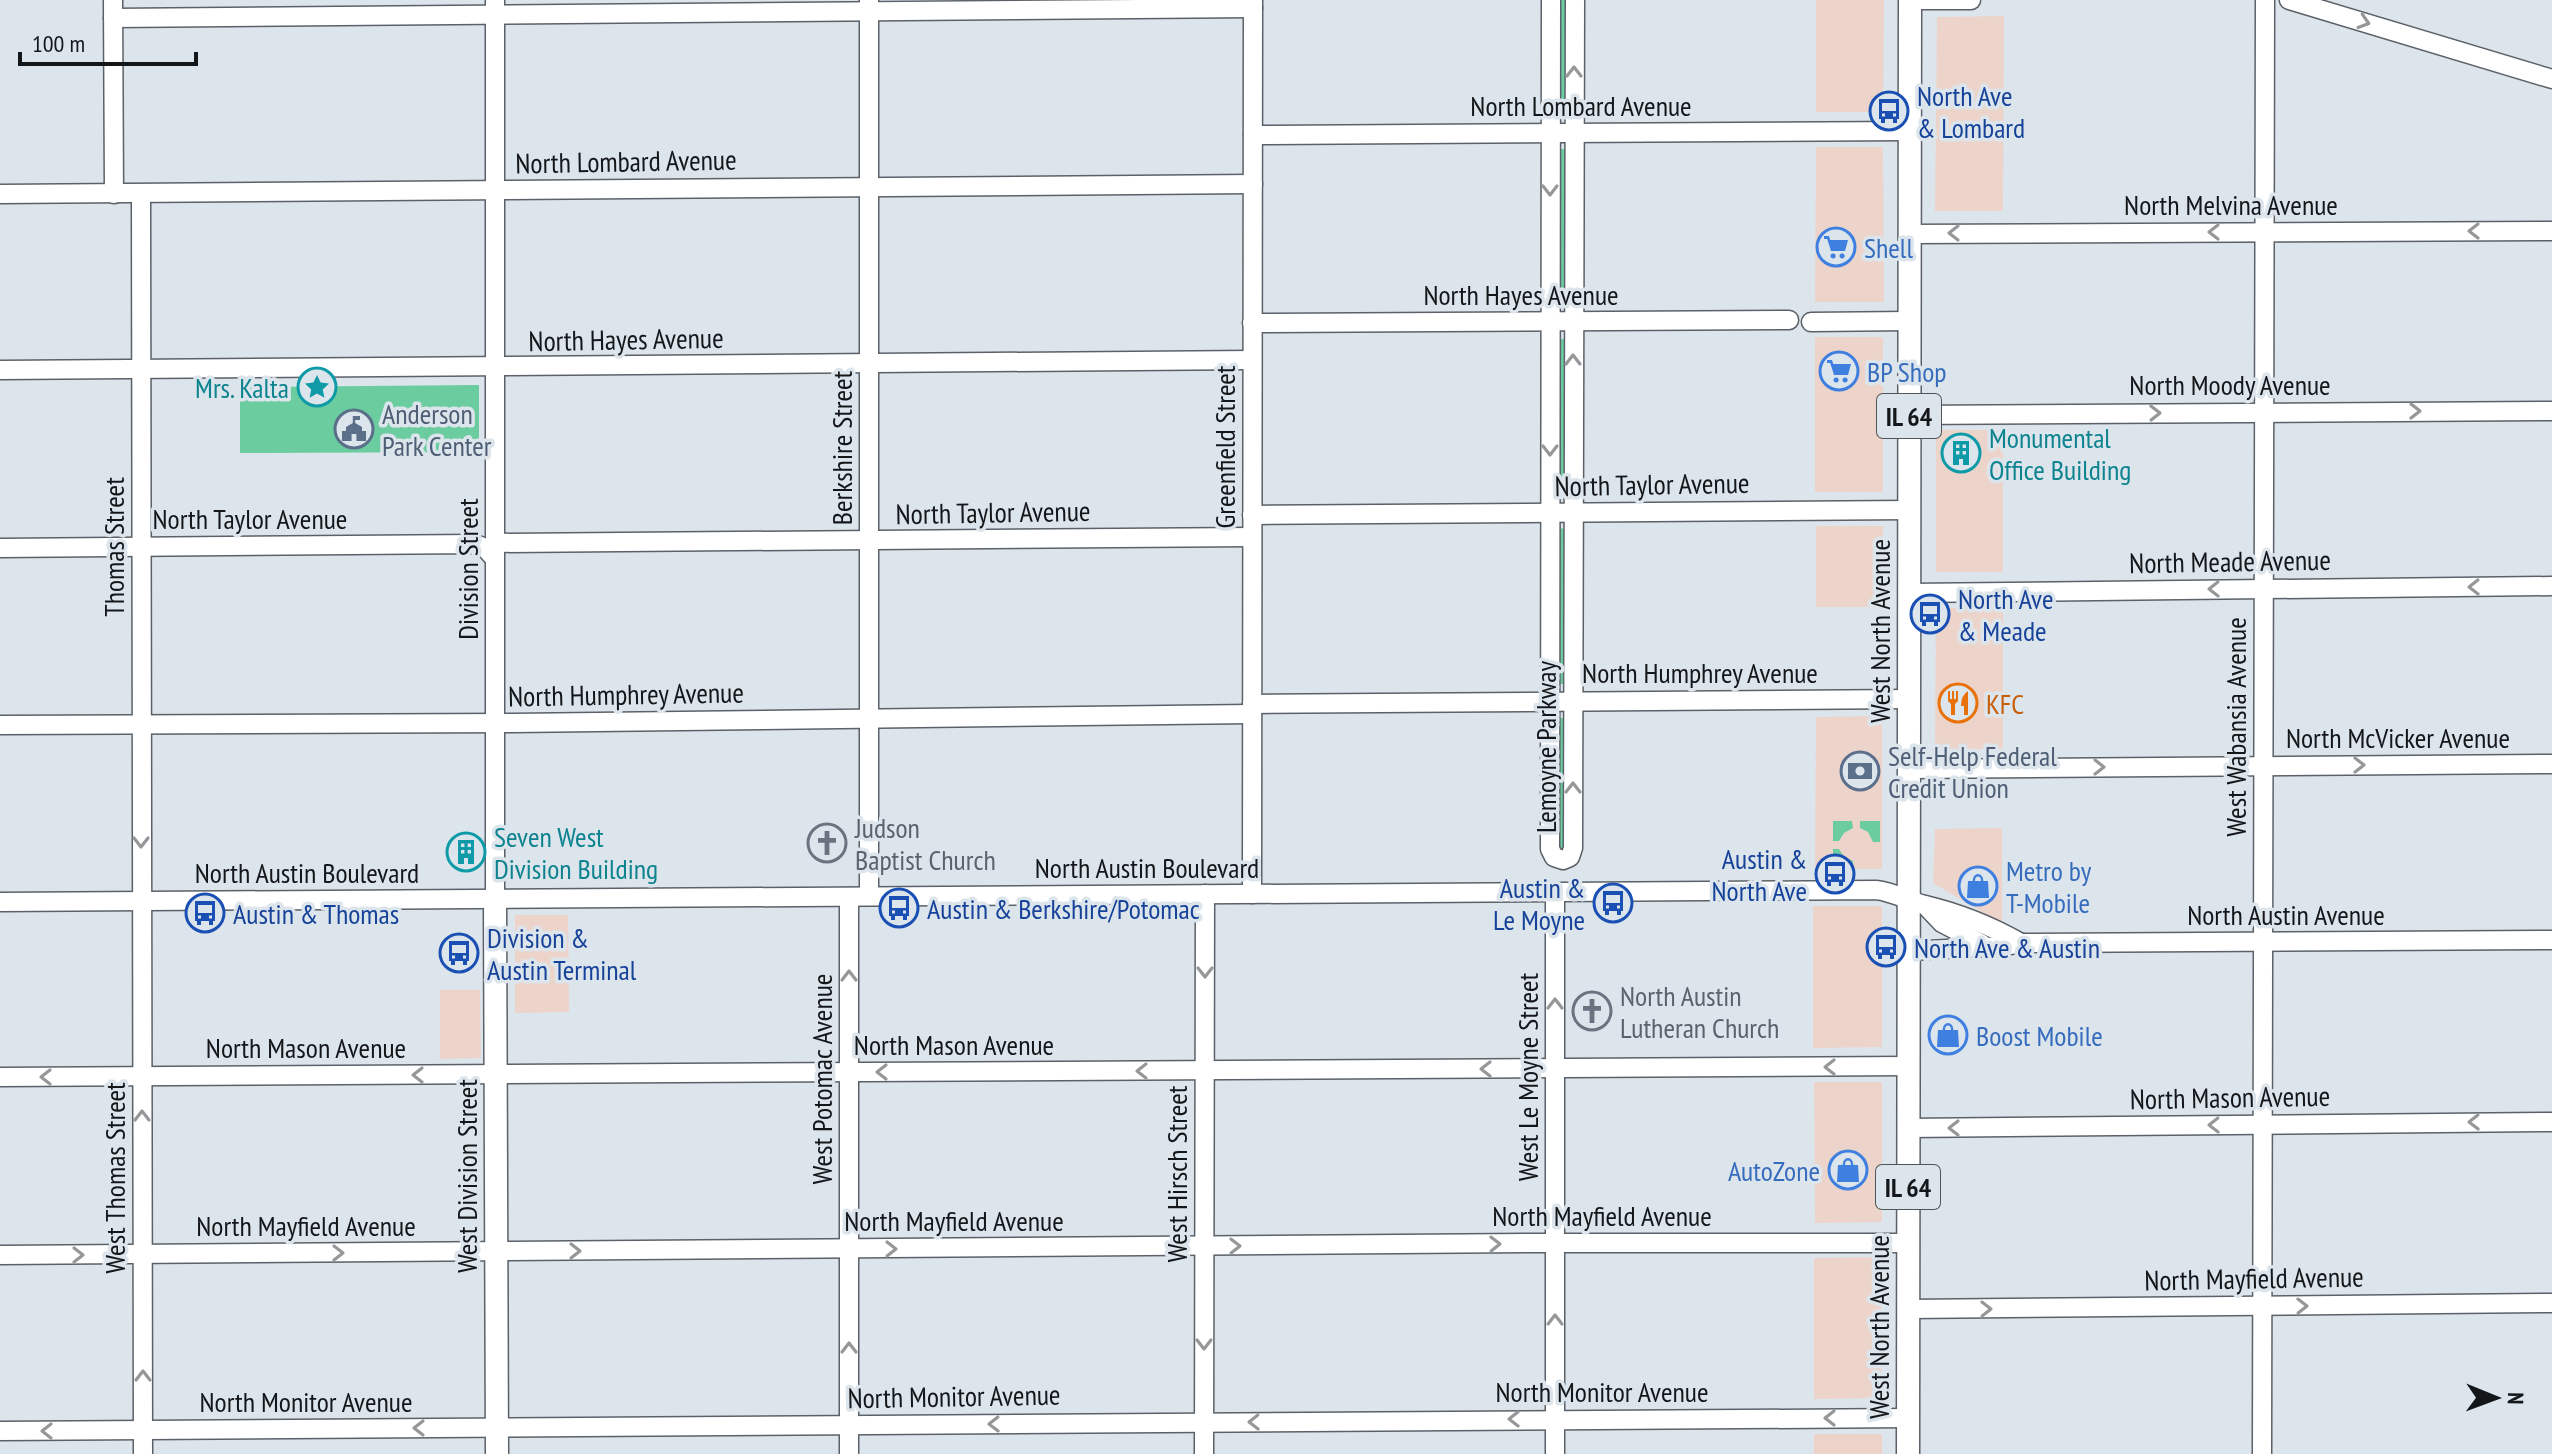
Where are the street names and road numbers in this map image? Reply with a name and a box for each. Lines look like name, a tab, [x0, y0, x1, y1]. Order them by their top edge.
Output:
street label: North Lombard Avenue	[1470, 87, 1692, 124]
street label: North Lombard Avenue	[515, 141, 737, 181]
street label: North Melvina Avenue	[2124, 186, 2338, 223]
street label: North Hayes Avenue	[1423, 276, 1619, 313]
street label: North Hayes Avenue	[528, 319, 724, 359]
street label: Greenfield Street	[1206, 365, 1243, 529]
street label: North Moody Avenue	[2129, 366, 2331, 403]
street label: Berkshire Street	[823, 371, 860, 525]
road number: IL 64	[1877, 394, 1941, 438]
street label: North Taylor Avenue	[1554, 464, 1750, 504]
street label: Thomas Street	[95, 477, 132, 617]
street label: North Taylor Avenue	[895, 492, 1091, 532]
street label: Division Street	[449, 498, 486, 640]
street label: North Taylor Avenue	[153, 500, 347, 537]
street label: West North Avenue	[1861, 539, 1898, 723]
street label: North Meade Avenue	[2129, 541, 2331, 581]
street label: West Wabansia Avenue	[2217, 617, 2254, 837]
street label: North Humphrey Avenue	[1582, 654, 1818, 691]
street label: Lemoyne Parkway	[1527, 660, 1564, 833]
street label: North Humphrey Avenue	[508, 673, 744, 715]
street label: North McVicker Avenue	[2286, 719, 2510, 756]
street label: North Austin Boulevard	[1035, 849, 1259, 886]
street label: North Austin Boulevard	[195, 854, 419, 891]
street label: North Austin Avenue	[2187, 896, 2385, 933]
street label: West Le Moyne Street	[1509, 973, 1546, 1181]
street label: West Potomac Avenue	[803, 974, 840, 1184]
street label: North Mason Avenue	[854, 1026, 1054, 1063]
street label: North Mason Avenue	[206, 1029, 406, 1066]
street label: North Mason Avenue	[2130, 1077, 2330, 1117]
street label: West Division Street	[448, 1079, 485, 1273]
street label: West Thomas Street	[96, 1082, 133, 1274]
street label: West Hirsch Street	[1158, 1085, 1195, 1262]
road number: IL 64	[1876, 1165, 1940, 1209]
street label: North Mayfield Avenue	[1492, 1197, 1712, 1234]
street label: North Mayfield Avenue	[844, 1202, 1064, 1239]
street label: North Mayfield Avenue	[196, 1207, 416, 1244]
street label: West North Avenue	[1860, 1235, 1897, 1419]
street label: North Mayfield Avenue	[2144, 1258, 2364, 1298]
street label: North Monitor Avenue	[1496, 1373, 1709, 1410]
street label: North Monitor Avenue	[847, 1376, 1061, 1416]
street label: North Monitor Avenue	[200, 1383, 413, 1420]

